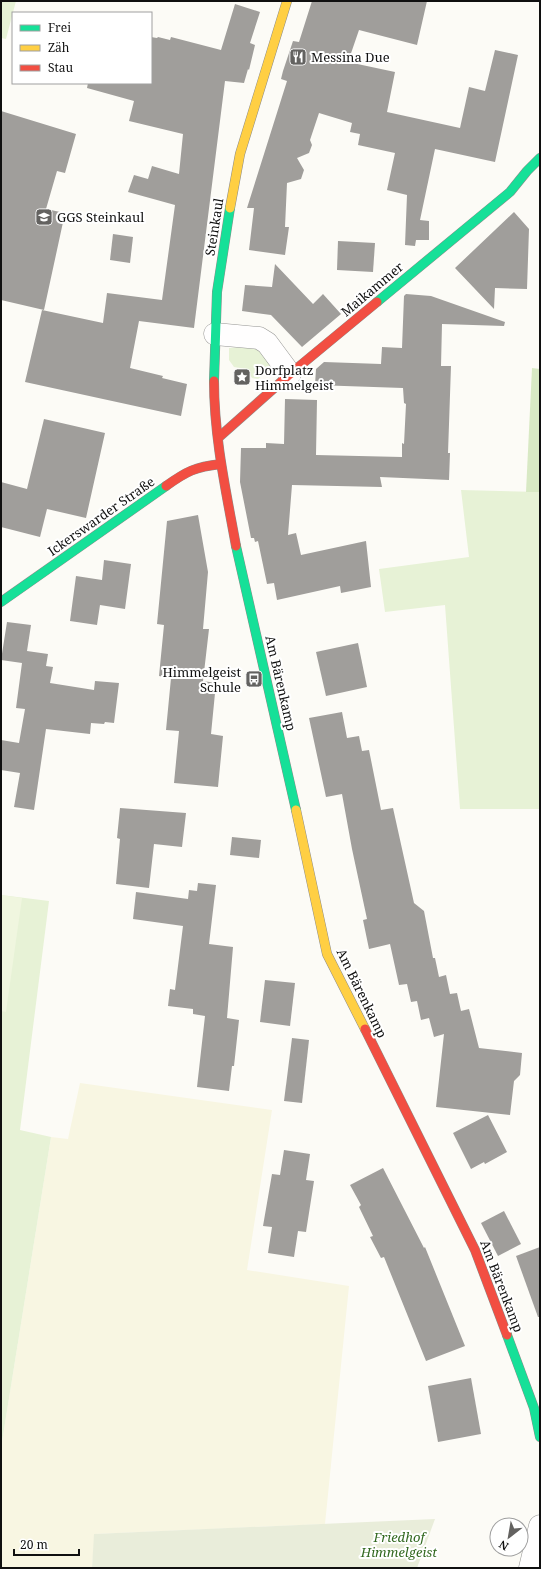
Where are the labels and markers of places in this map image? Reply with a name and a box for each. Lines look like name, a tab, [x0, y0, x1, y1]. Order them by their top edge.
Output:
restaurant icon: Messina Due	[288, 47, 308, 67]
place label: Messina Due	[311, 48, 390, 66]
school or university icon: GGS Steinkaul	[34, 207, 54, 227]
place label: GGS Steinkaul	[57, 208, 144, 226]
place label: Dorfplatz Himmelgeist	[255, 361, 334, 394]
place icon: Dorfplatz Himmelgeist	[232, 367, 252, 387]
place label: Himmelgeist Schule	[162, 663, 241, 696]
bus stop icon: Himmelgeist Schule	[244, 669, 264, 689]

